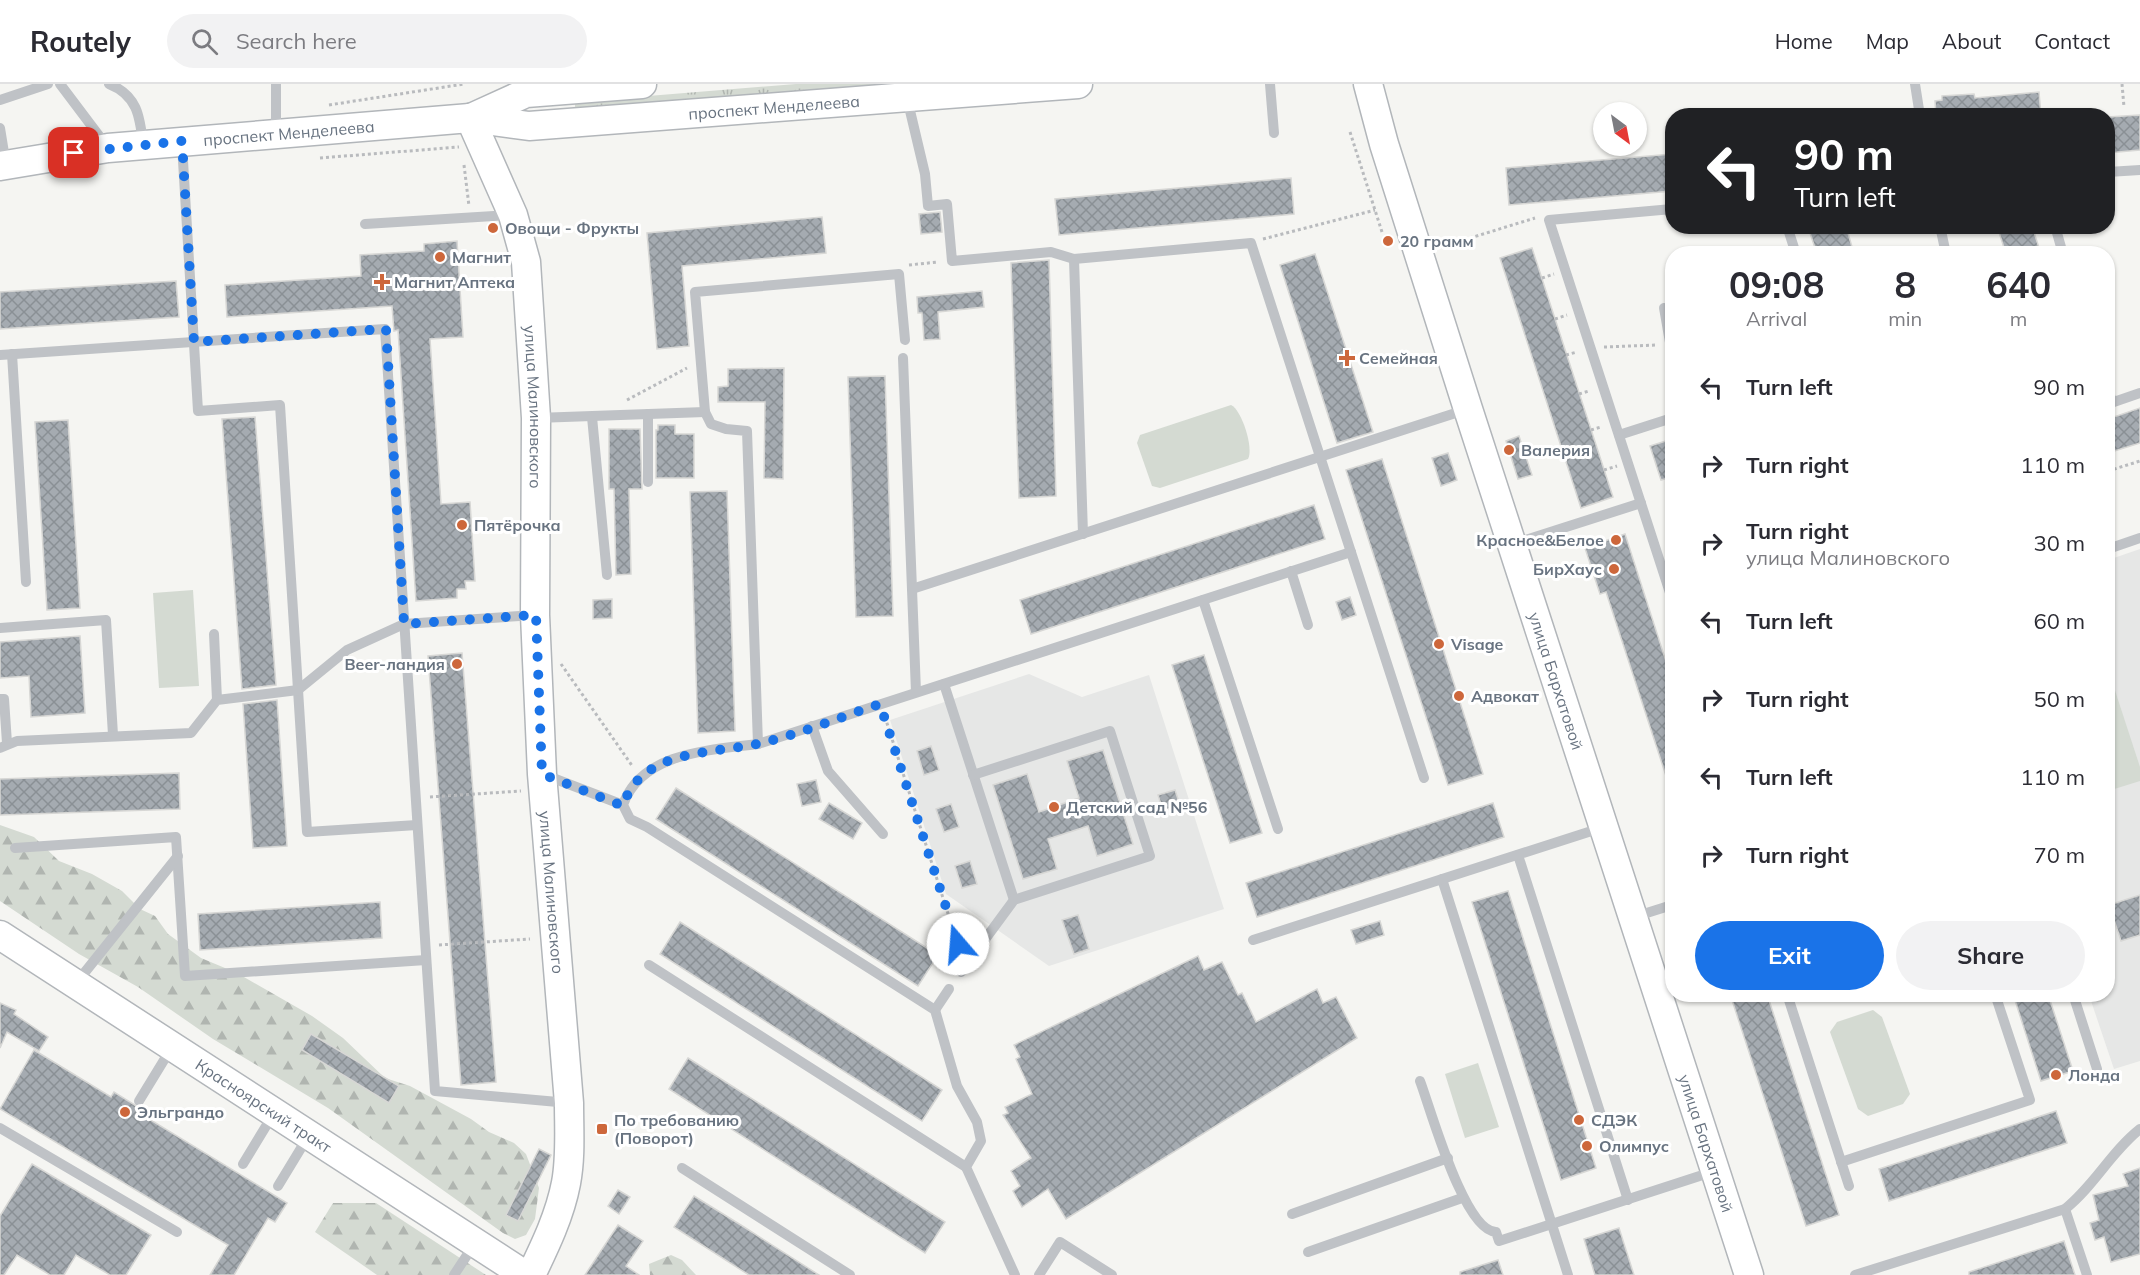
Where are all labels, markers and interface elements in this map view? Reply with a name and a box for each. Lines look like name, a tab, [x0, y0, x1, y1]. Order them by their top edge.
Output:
search box	[167, 14, 587, 68]
text: Routely	[30, 24, 131, 59]
icon: search	[188, 25, 221, 58]
text: Search here	[236, 27, 357, 55]
text: Home	[1775, 28, 1833, 54]
text: Map	[1866, 28, 1909, 54]
text: About	[1942, 28, 2001, 54]
text: Contact	[2034, 28, 2110, 54]
street label: проспект Менделеева	[688, 91, 860, 124]
north arrow	[1593, 102, 1647, 156]
map controls	[1593, 102, 1647, 156]
street label: проспект Менделеева	[202, 116, 375, 150]
pin	[48, 127, 99, 178]
text: 90 m	[1794, 128, 1894, 181]
icon: left	[1695, 132, 1773, 210]
icon: arrive	[57, 136, 90, 169]
text: Turn left	[1794, 180, 1896, 214]
place label: Овощи - Фрукты	[505, 218, 639, 238]
marker: Овощи - Фрукты	[486, 221, 500, 235]
place label: 20 грамм	[1400, 231, 1474, 251]
marker: 20 грамм	[1381, 234, 1395, 248]
place label: Магнит	[452, 247, 511, 267]
marker: Магнит	[433, 250, 447, 264]
text: 09:08	[1729, 262, 1824, 307]
text: 8	[1894, 262, 1916, 307]
text: 640	[1986, 262, 2051, 307]
place label: Магнит Аптека	[394, 272, 515, 292]
marker: Магнит Аптека	[375, 275, 389, 289]
text: Arrival	[1746, 306, 1807, 331]
text: min	[1888, 306, 1922, 331]
text: m	[2010, 306, 2027, 331]
street label: улица Малиновского	[520, 325, 546, 489]
place label: Семейная	[1359, 348, 1438, 368]
marker: Семейная	[1340, 351, 1354, 365]
icon: left	[1695, 371, 1728, 404]
text: Turn left	[1746, 373, 1833, 401]
text: 90 m	[2034, 373, 2085, 401]
place label: Валерия	[1521, 440, 1590, 460]
marker: Валерия	[1502, 443, 1516, 457]
icon: right	[1695, 449, 1728, 482]
text: Turn right	[1746, 451, 1849, 479]
text: 110 m	[2020, 451, 2085, 479]
place label: Пятёрочка	[474, 515, 561, 535]
text: Turn right	[1746, 517, 1849, 545]
marker: Пятёрочка	[455, 518, 469, 532]
icon: right	[1695, 527, 1728, 560]
text: 30 m	[2034, 529, 2085, 557]
place label: Красное&Белое	[1476, 530, 1604, 550]
marker: Красное&Белое	[1609, 533, 1623, 547]
text: улица Малиновского	[1746, 545, 1950, 570]
place label: БирХаус	[1533, 559, 1602, 579]
marker: БирХаус	[1607, 562, 1621, 576]
icon: left	[1695, 605, 1728, 638]
text: Turn left	[1746, 607, 1833, 635]
text: 60 m	[2034, 607, 2085, 635]
street label: улица Бархатовой	[1525, 609, 1588, 752]
place label: Visage	[1450, 634, 1504, 654]
marker: Visage	[1432, 637, 1446, 651]
place label: Beer-ландия	[345, 654, 445, 674]
marker: Beer-ландия	[450, 657, 464, 671]
icon: right	[1695, 683, 1728, 716]
text: Turn right	[1746, 685, 1849, 713]
text: 50 m	[2034, 685, 2085, 713]
place label: Адвокат	[1471, 686, 1539, 706]
marker: Адвокат	[1452, 689, 1466, 703]
icon: left	[1695, 761, 1728, 794]
text: Turn left	[1746, 763, 1833, 791]
text: 110 m	[2020, 763, 2085, 791]
place label: Детский сад №56	[1066, 797, 1208, 817]
marker: Детский сад №56	[1047, 800, 1061, 814]
street label: улица Малиновского	[535, 810, 568, 975]
icon: right	[1695, 839, 1728, 872]
text: Turn right	[1746, 841, 1849, 869]
text: 70 m	[2034, 841, 2085, 869]
position arrow	[926, 912, 990, 976]
button: Exit	[1695, 921, 1884, 990]
button: Share	[1896, 921, 2085, 990]
street label: Красноярский тракт	[192, 1054, 336, 1157]
place label: Лонда	[2068, 1065, 2120, 1085]
marker: Лонда	[2049, 1068, 2063, 1082]
street label: улица Бархатовой	[1675, 1072, 1738, 1215]
place label: Эльграндо	[137, 1102, 224, 1122]
marker: Эльграндо	[118, 1105, 132, 1119]
place label: По требованию (Поворот)	[614, 1110, 739, 1148]
place label: СДЭК	[1591, 1110, 1637, 1130]
marker: СДЭК	[1572, 1113, 1586, 1127]
marker: По требованию (Поворот)	[595, 1122, 609, 1136]
place label: Олимпус	[1599, 1136, 1669, 1156]
marker: Олимпус	[1580, 1139, 1594, 1153]

